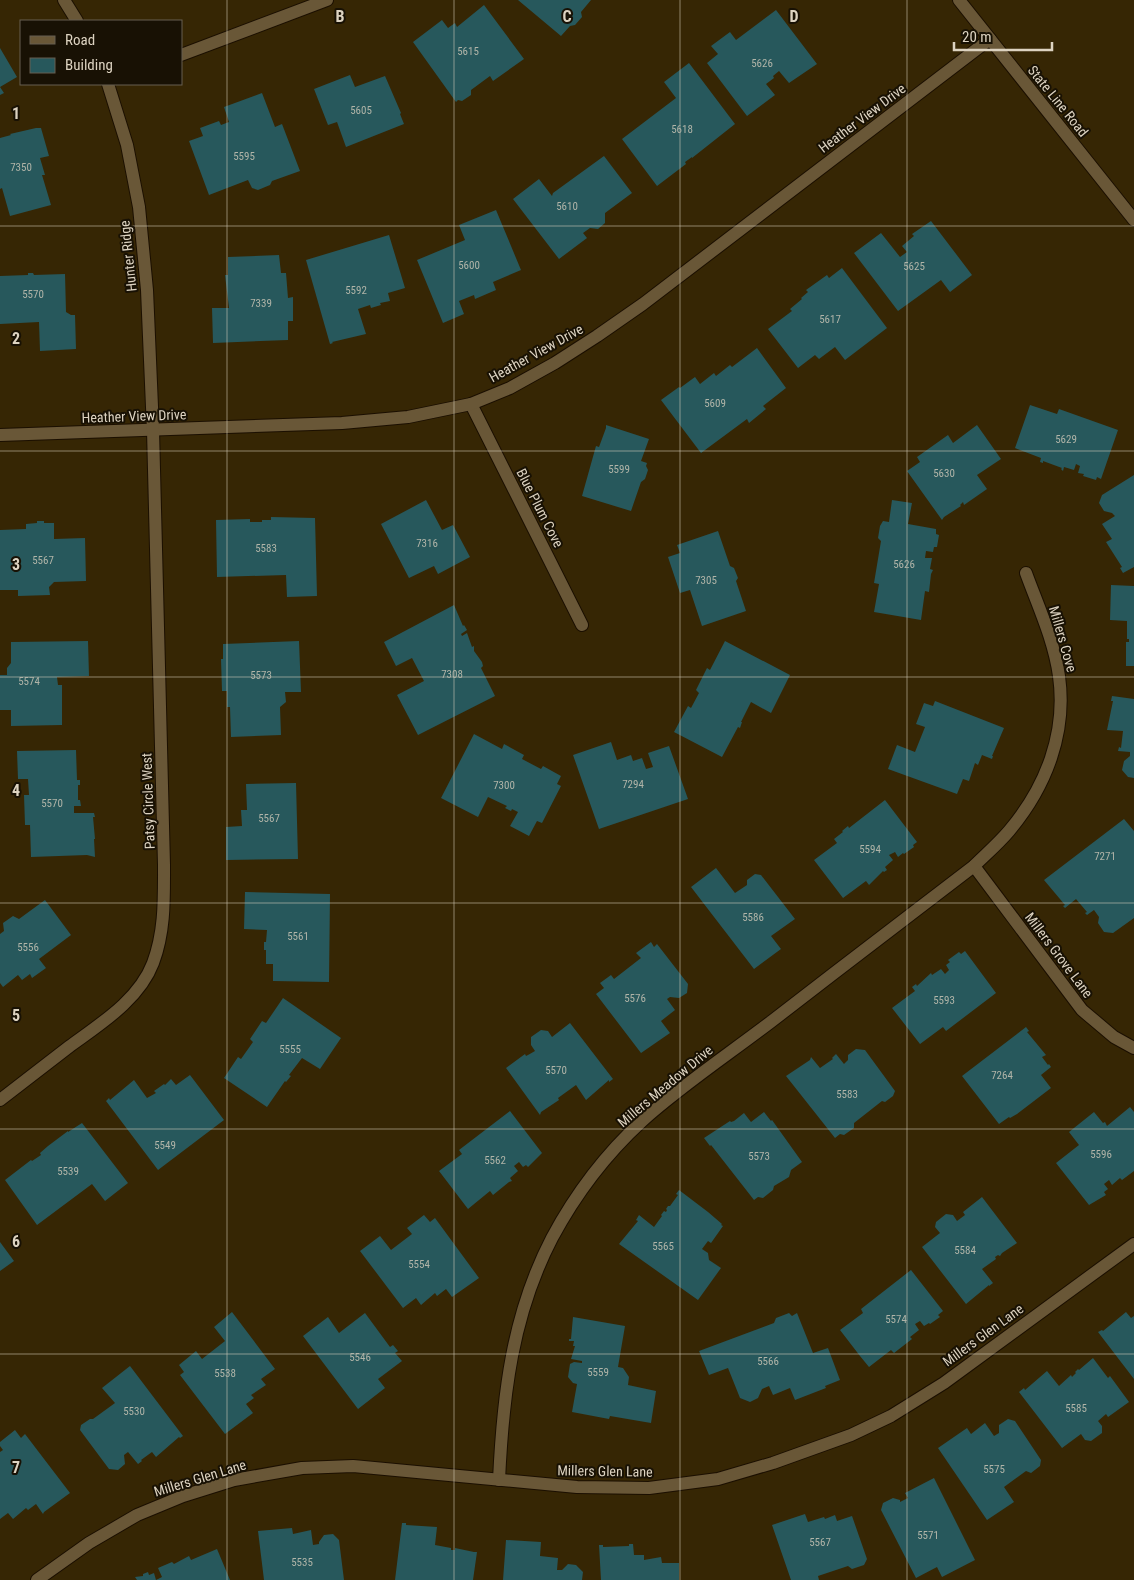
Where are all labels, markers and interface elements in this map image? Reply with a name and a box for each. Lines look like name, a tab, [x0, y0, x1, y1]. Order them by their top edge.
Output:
text: B	[336, 7, 345, 26]
text: C	[562, 7, 572, 26]
text: D	[789, 7, 799, 26]
legend	[20, 20, 182, 85]
scale bar	[954, 20, 1052, 52]
text: 20 m	[962, 28, 992, 46]
text: Road	[65, 31, 95, 49]
house number: 5615	[457, 45, 479, 58]
text: Building	[65, 56, 113, 74]
house number: 5626	[751, 57, 773, 70]
street label: State Line Road	[1025, 62, 1091, 140]
street label: Heather View Drive	[815, 80, 909, 156]
text: 1	[12, 104, 20, 123]
house number: 5605	[350, 104, 372, 117]
house number: 5618	[671, 123, 693, 136]
house number: 5595	[233, 150, 255, 163]
house number: 7350	[10, 161, 32, 174]
house number: 5610	[556, 200, 578, 213]
street label: Hunter Ridge	[116, 219, 140, 292]
house number: 5600	[458, 259, 480, 272]
house number: 5625	[903, 260, 925, 273]
house number: 5592	[345, 284, 367, 297]
house number: 5570	[22, 288, 44, 301]
house number: 7339	[250, 297, 272, 310]
house number: 5617	[819, 313, 841, 326]
street label: Heather View Drive	[486, 320, 586, 385]
text: 2	[12, 329, 20, 348]
house number: 5609	[704, 397, 726, 410]
street label: Heather View Drive	[81, 406, 187, 426]
house number: 5629	[1055, 433, 1077, 446]
house number: 5599	[608, 463, 630, 476]
street label: Blue Plum Cove	[513, 466, 567, 550]
house number: 5630	[933, 467, 955, 480]
house number: 7316	[416, 537, 438, 550]
house number: 5583	[255, 542, 277, 555]
house number: 5567	[32, 554, 54, 567]
text: 3	[12, 555, 20, 574]
house number: 5626	[893, 558, 915, 571]
house number: 7305	[695, 574, 717, 587]
street label: Millers Cove	[1046, 604, 1080, 674]
house number: 7308	[441, 668, 463, 681]
house number: 5573	[250, 669, 272, 682]
house number: 5574	[18, 675, 40, 688]
street label: Patsy Circle West	[138, 753, 158, 849]
house number: 7294	[622, 778, 644, 791]
house number: 7300	[493, 779, 515, 792]
text: 4	[12, 781, 20, 800]
house number: 5570	[41, 797, 63, 810]
house number: 5567	[258, 812, 280, 825]
house number: 5594	[859, 843, 881, 856]
house number: 7271	[1094, 850, 1116, 863]
street label: Millers Grove Lane	[1022, 909, 1096, 1001]
house number: 5586	[742, 911, 764, 924]
house number: 5561	[287, 930, 309, 943]
house number: 5556	[17, 941, 39, 954]
house number: 5576	[624, 992, 646, 1005]
house number: 5593	[933, 994, 955, 1007]
text: 5	[12, 1006, 20, 1025]
street label: Millers Meadow Drive	[614, 1041, 716, 1130]
house number: 5555	[279, 1043, 301, 1056]
house number: 5570	[545, 1064, 567, 1077]
house number: 7264	[991, 1069, 1013, 1082]
house number: 5583	[836, 1088, 858, 1101]
house number: 5549	[154, 1139, 176, 1152]
house number: 5596	[1090, 1148, 1112, 1161]
house number: 5573	[748, 1150, 770, 1163]
house number: 5562	[484, 1154, 506, 1167]
house number: 5539	[57, 1165, 79, 1178]
text: 6	[12, 1232, 20, 1251]
house number: 5565	[652, 1240, 674, 1253]
house number: 5584	[954, 1244, 976, 1257]
house number: 5554	[408, 1258, 430, 1271]
street label: Millers Glen Lane	[940, 1300, 1027, 1370]
house number: 5574	[885, 1313, 907, 1326]
house number: 5546	[349, 1351, 371, 1364]
house number: 5566	[757, 1355, 779, 1368]
house number: 5559	[587, 1366, 609, 1379]
house number: 5538	[214, 1367, 236, 1380]
house number: 5585	[1065, 1402, 1087, 1415]
house number: 5530	[123, 1405, 145, 1418]
street label: Millers Glen Lane	[152, 1456, 248, 1500]
text: 7	[12, 1458, 20, 1477]
street label: Millers Glen Lane	[557, 1462, 653, 1480]
house number: 5575	[983, 1463, 1005, 1476]
house number: 5571	[917, 1529, 939, 1542]
house number: 5567	[809, 1536, 831, 1549]
house number: 5535	[291, 1556, 313, 1569]

